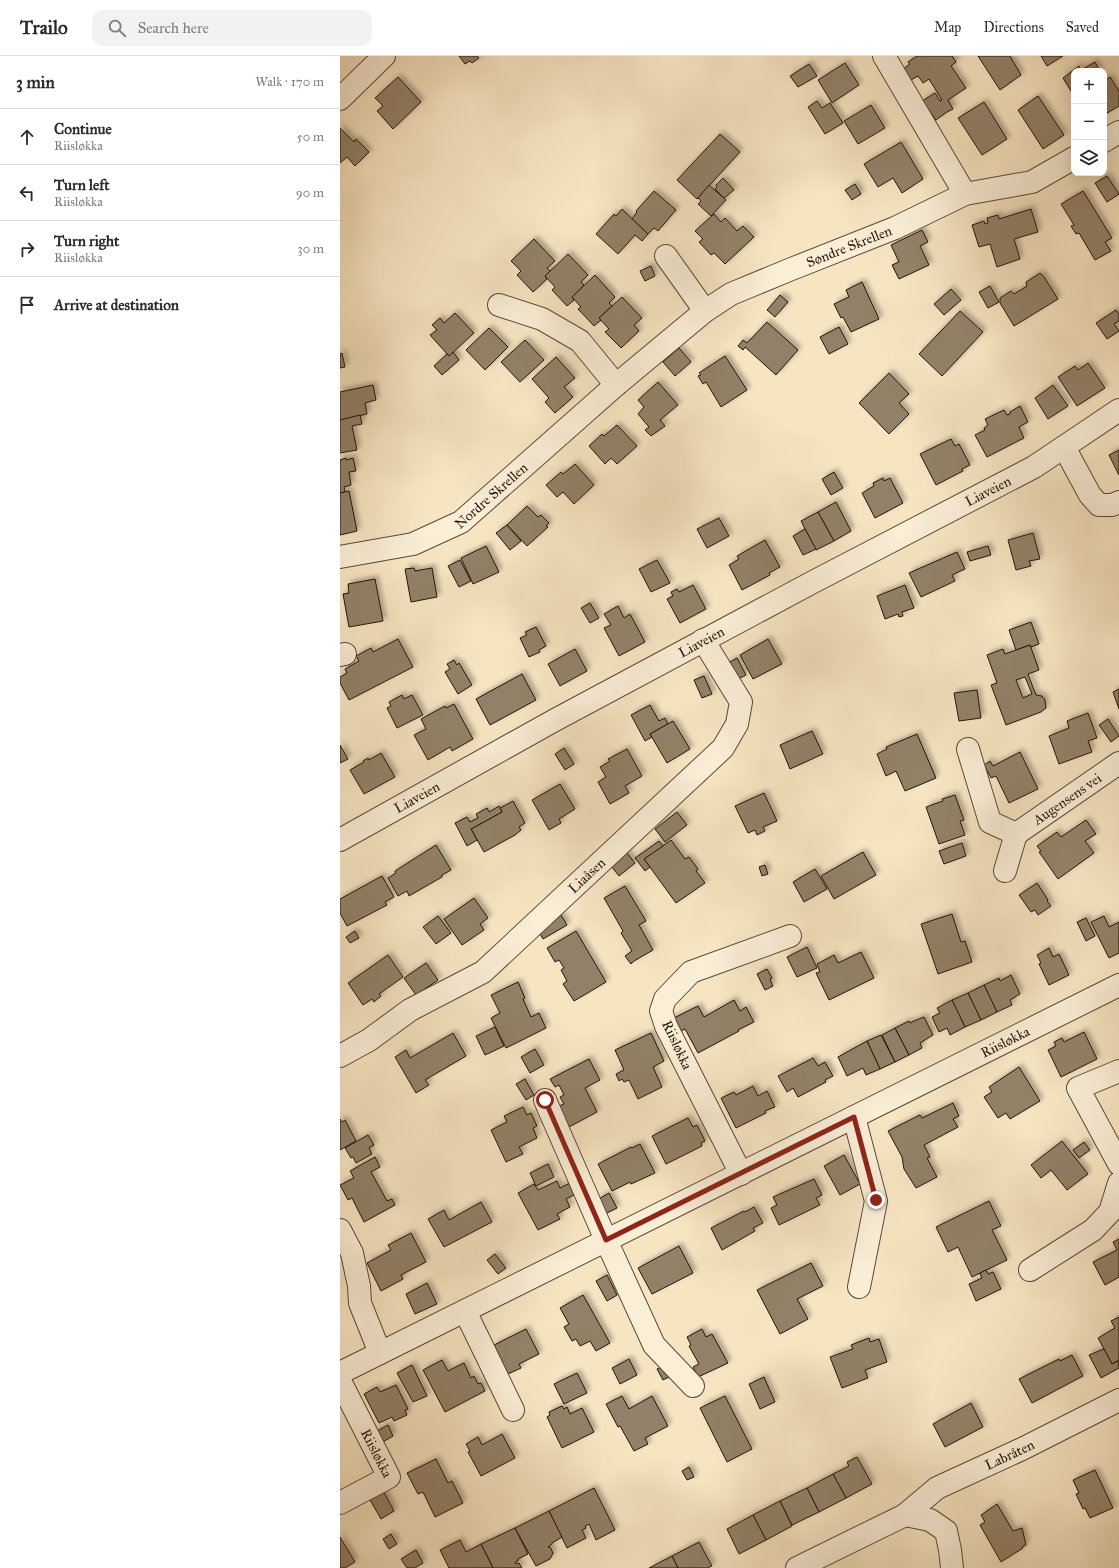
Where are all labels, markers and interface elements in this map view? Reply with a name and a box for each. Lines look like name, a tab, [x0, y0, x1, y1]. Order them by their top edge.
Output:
search box	[92, 10, 372, 46]
text: Trailo	[20, 16, 68, 39]
icon: search	[106, 17, 128, 39]
text: Search here	[138, 19, 209, 37]
text: Map	[934, 19, 961, 36]
text: Directions	[983, 19, 1044, 36]
text: Saved	[1066, 19, 1099, 36]
map controls	[1071, 68, 1107, 176]
button: +	[1071, 68, 1107, 104]
text: 3 min	[16, 72, 55, 93]
text: Walk · 170 m	[255, 74, 324, 90]
button: −	[1071, 104, 1107, 140]
text: Continue	[54, 120, 112, 138]
icon: ahead	[16, 126, 38, 148]
text: 50 m	[297, 129, 324, 145]
text: Riisløkka	[54, 138, 103, 154]
button: layers	[1071, 140, 1107, 176]
text: Turn left	[54, 176, 110, 194]
icon: left	[16, 182, 38, 204]
text: 90 m	[296, 185, 324, 201]
text: Riisløkka	[54, 194, 103, 210]
street label: Søndre Skrellen	[804, 221, 895, 271]
text: Turn right	[54, 232, 119, 250]
icon: right	[16, 238, 38, 260]
text: 30 m	[298, 241, 324, 257]
text: Riisløkka	[54, 250, 103, 266]
icon: arrive	[16, 294, 38, 316]
text: Arrive at destination	[54, 296, 179, 314]
street label: Nordre Skrellen	[451, 459, 531, 532]
street label: Liaveien	[962, 472, 1014, 510]
street label: Liaveien	[675, 622, 727, 661]
street label: Augensens vei	[1029, 769, 1105, 829]
street label: Liaveien	[391, 777, 443, 817]
street label: Liaåsen	[565, 854, 609, 897]
street label: Riisløkka	[658, 1018, 696, 1072]
street label: Riisløkka	[978, 1022, 1032, 1061]
route start	[536, 1091, 554, 1109]
route end	[867, 1191, 885, 1209]
street label: Riisløkka	[357, 1426, 396, 1480]
street label: Labråten	[982, 1436, 1037, 1473]

